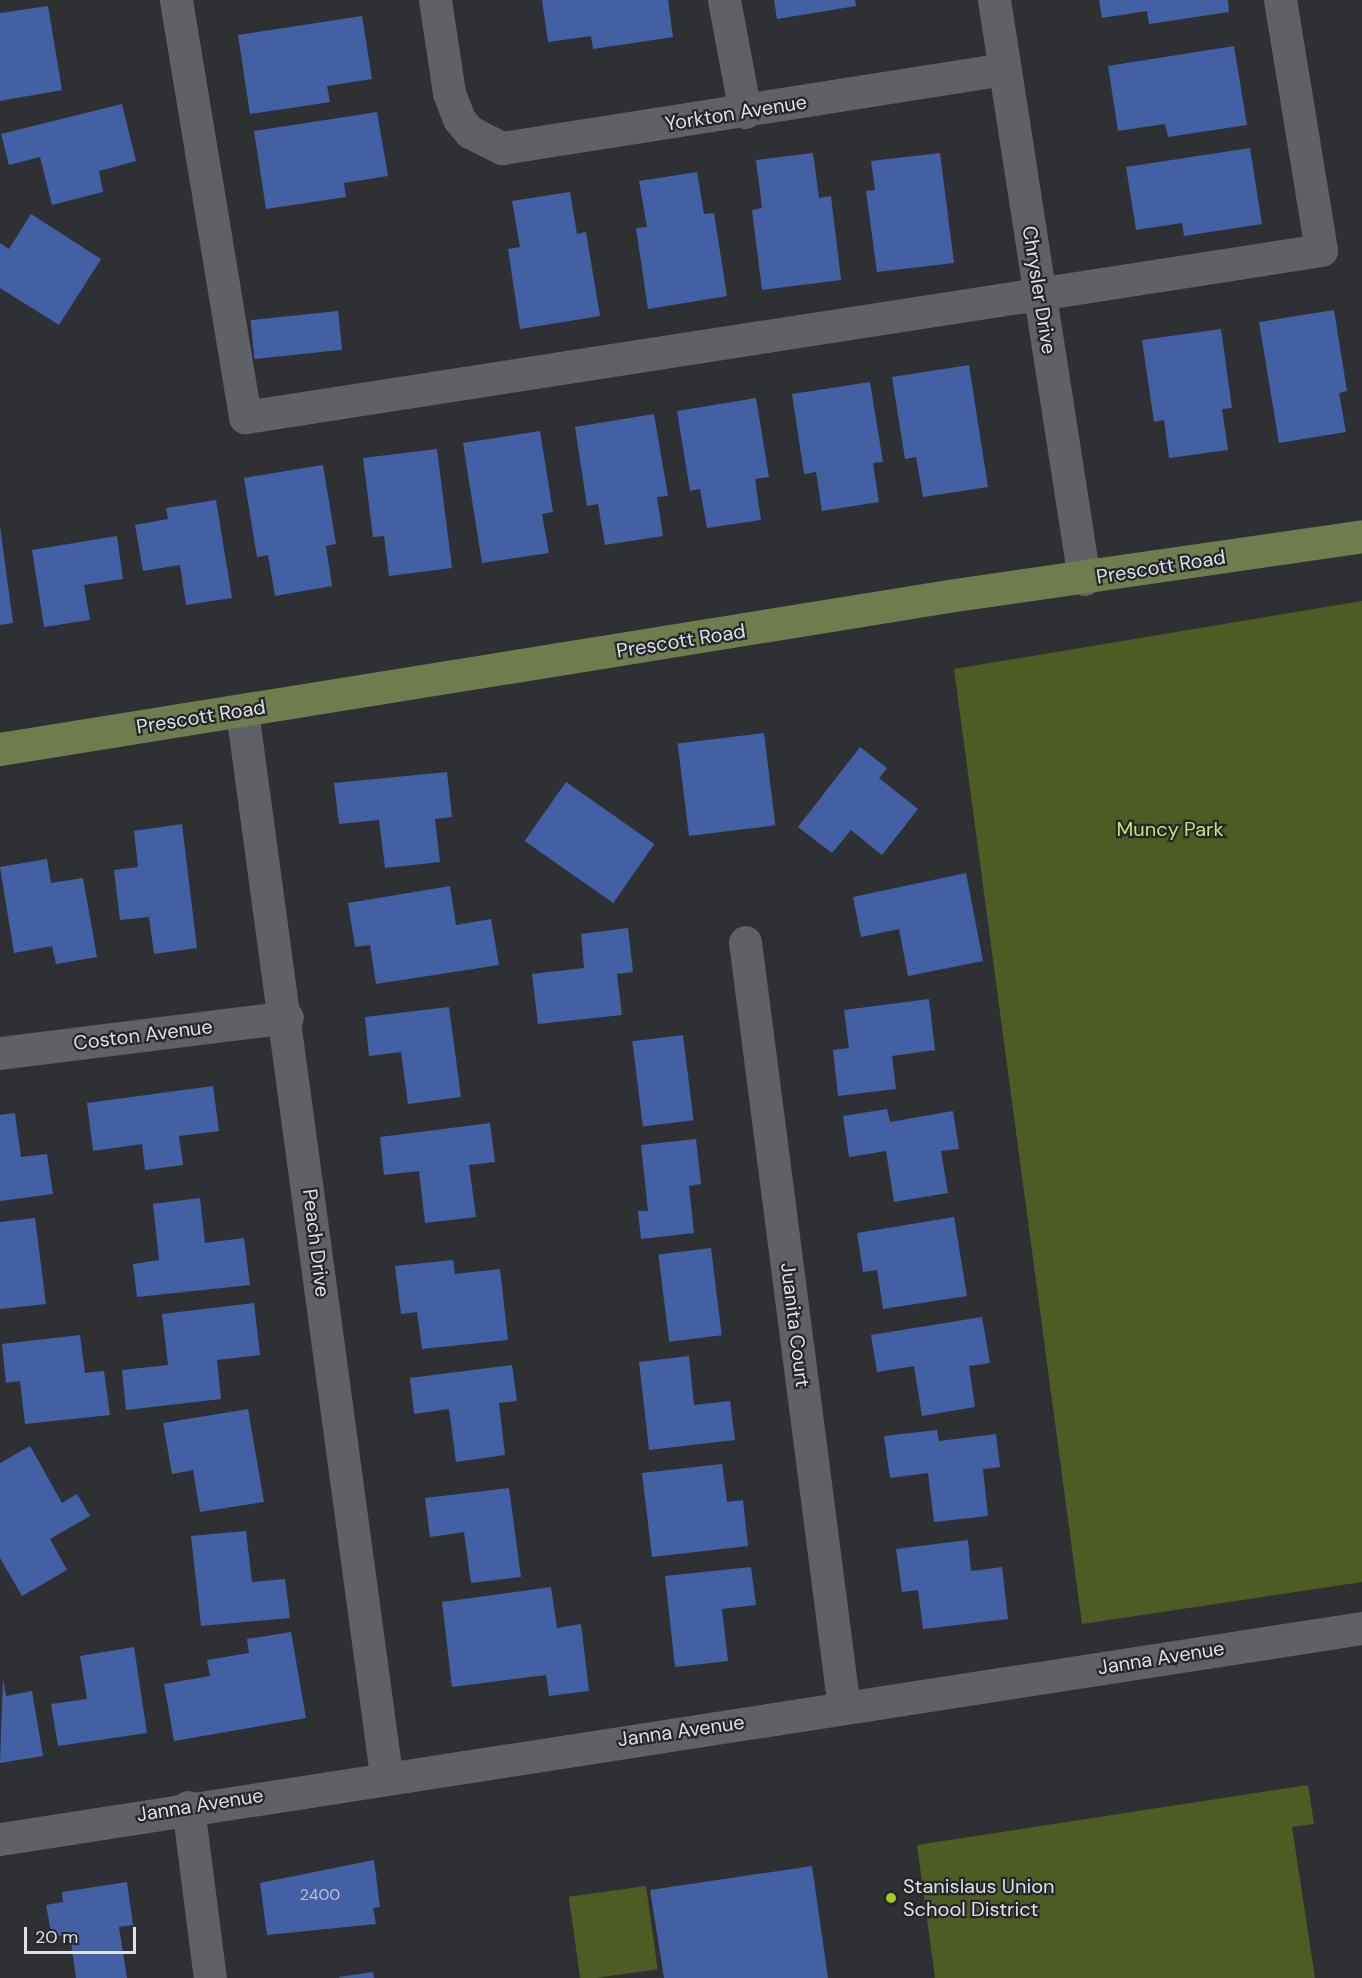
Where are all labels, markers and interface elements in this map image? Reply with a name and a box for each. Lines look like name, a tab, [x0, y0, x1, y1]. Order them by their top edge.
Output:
street label: Yorkton Avenue	[663, 90, 809, 136]
street label: Chrysler Drive	[1017, 224, 1061, 356]
street label: Prescott Road	[1095, 545, 1227, 589]
street label: Prescott Road	[615, 619, 747, 663]
street label: Prescott Road	[135, 695, 267, 739]
park label: Muncy Park	[1116, 817, 1224, 841]
street label: Coston Avenue	[72, 1015, 214, 1055]
street label: Peach Drive	[297, 1188, 335, 1298]
street label: Juanita Court	[775, 1261, 815, 1389]
street label: Janna Avenue	[1096, 1636, 1226, 1680]
street label: Janna Avenue	[616, 1710, 746, 1752]
street label: Janna Avenue	[135, 1783, 265, 1827]
place label: Stanislaus Union School District	[903, 1874, 1055, 1921]
house number: 2400	[300, 1885, 340, 1905]
marker: Stanislaus Union School District	[884, 1891, 898, 1905]
scale bar	[27, 1915, 140, 1953]
text: 20 m	[35, 1925, 78, 1949]

